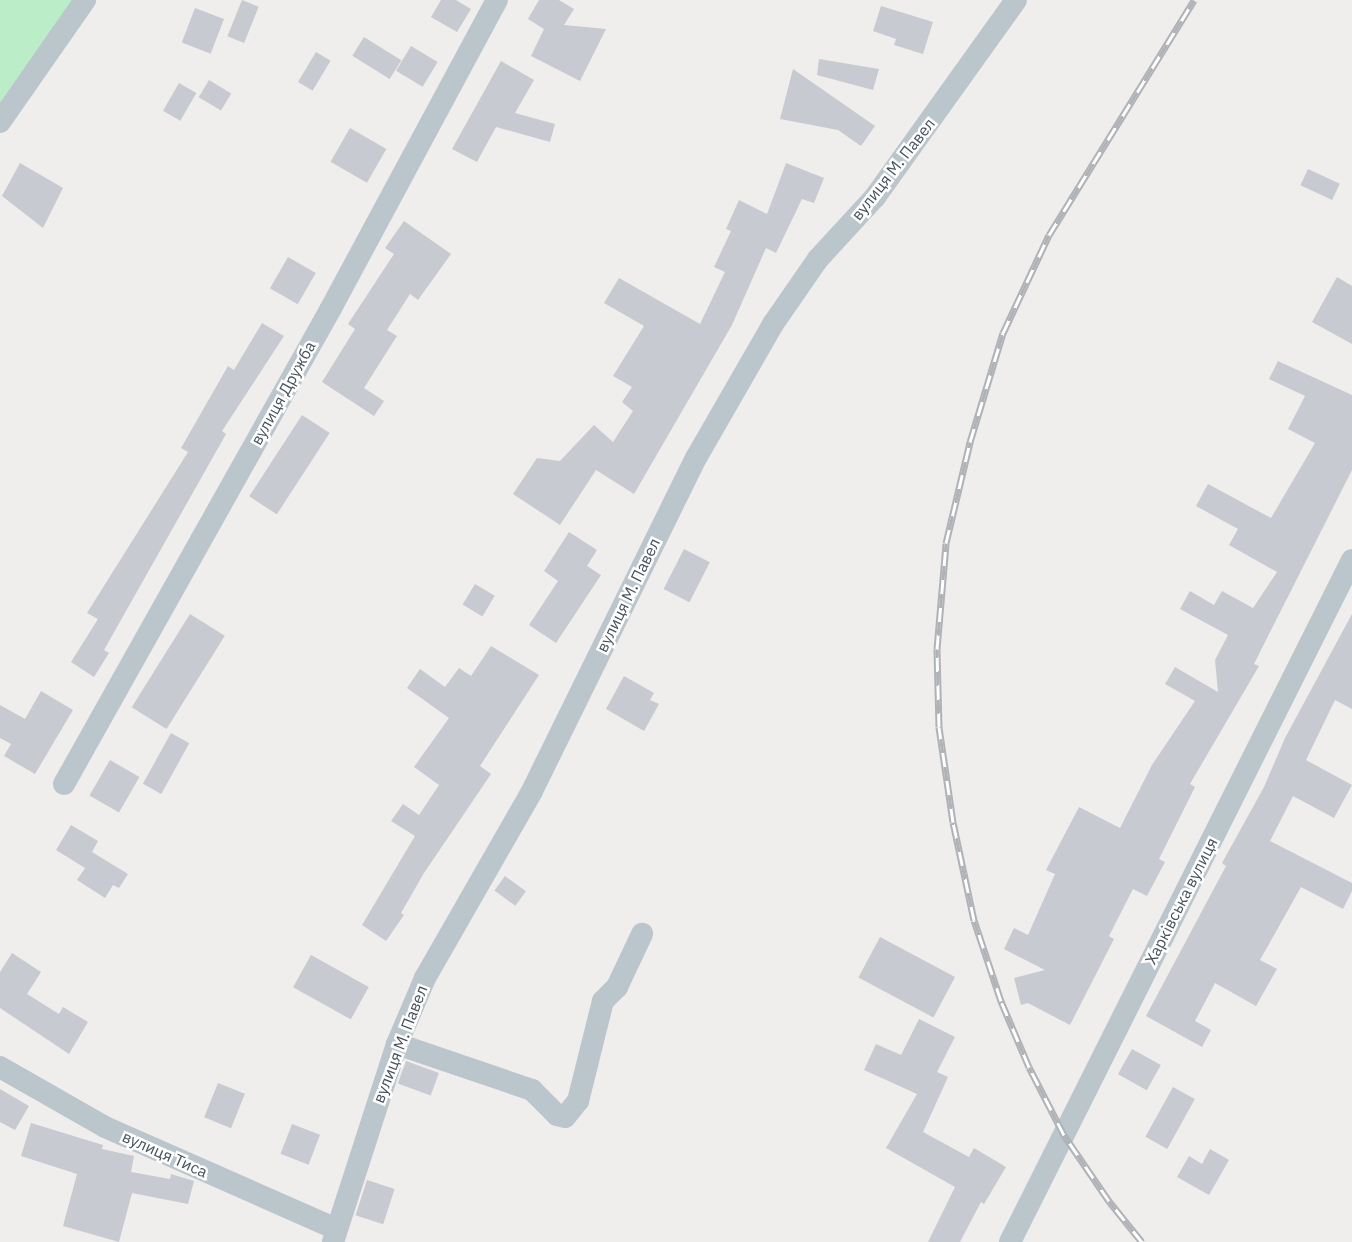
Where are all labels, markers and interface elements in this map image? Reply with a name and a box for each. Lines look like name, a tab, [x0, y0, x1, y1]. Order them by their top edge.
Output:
street label: вулиця М. Павел	[847, 114, 939, 224]
street label: вулиця Дружба	[247, 338, 319, 448]
street label: вулиця М. Павел	[592, 535, 664, 655]
street label: Харківська вулиця	[1141, 834, 1221, 968]
street label: вулиця М. Павел	[369, 982, 431, 1106]
street label: вулиця Тиса	[119, 1127, 211, 1181]

